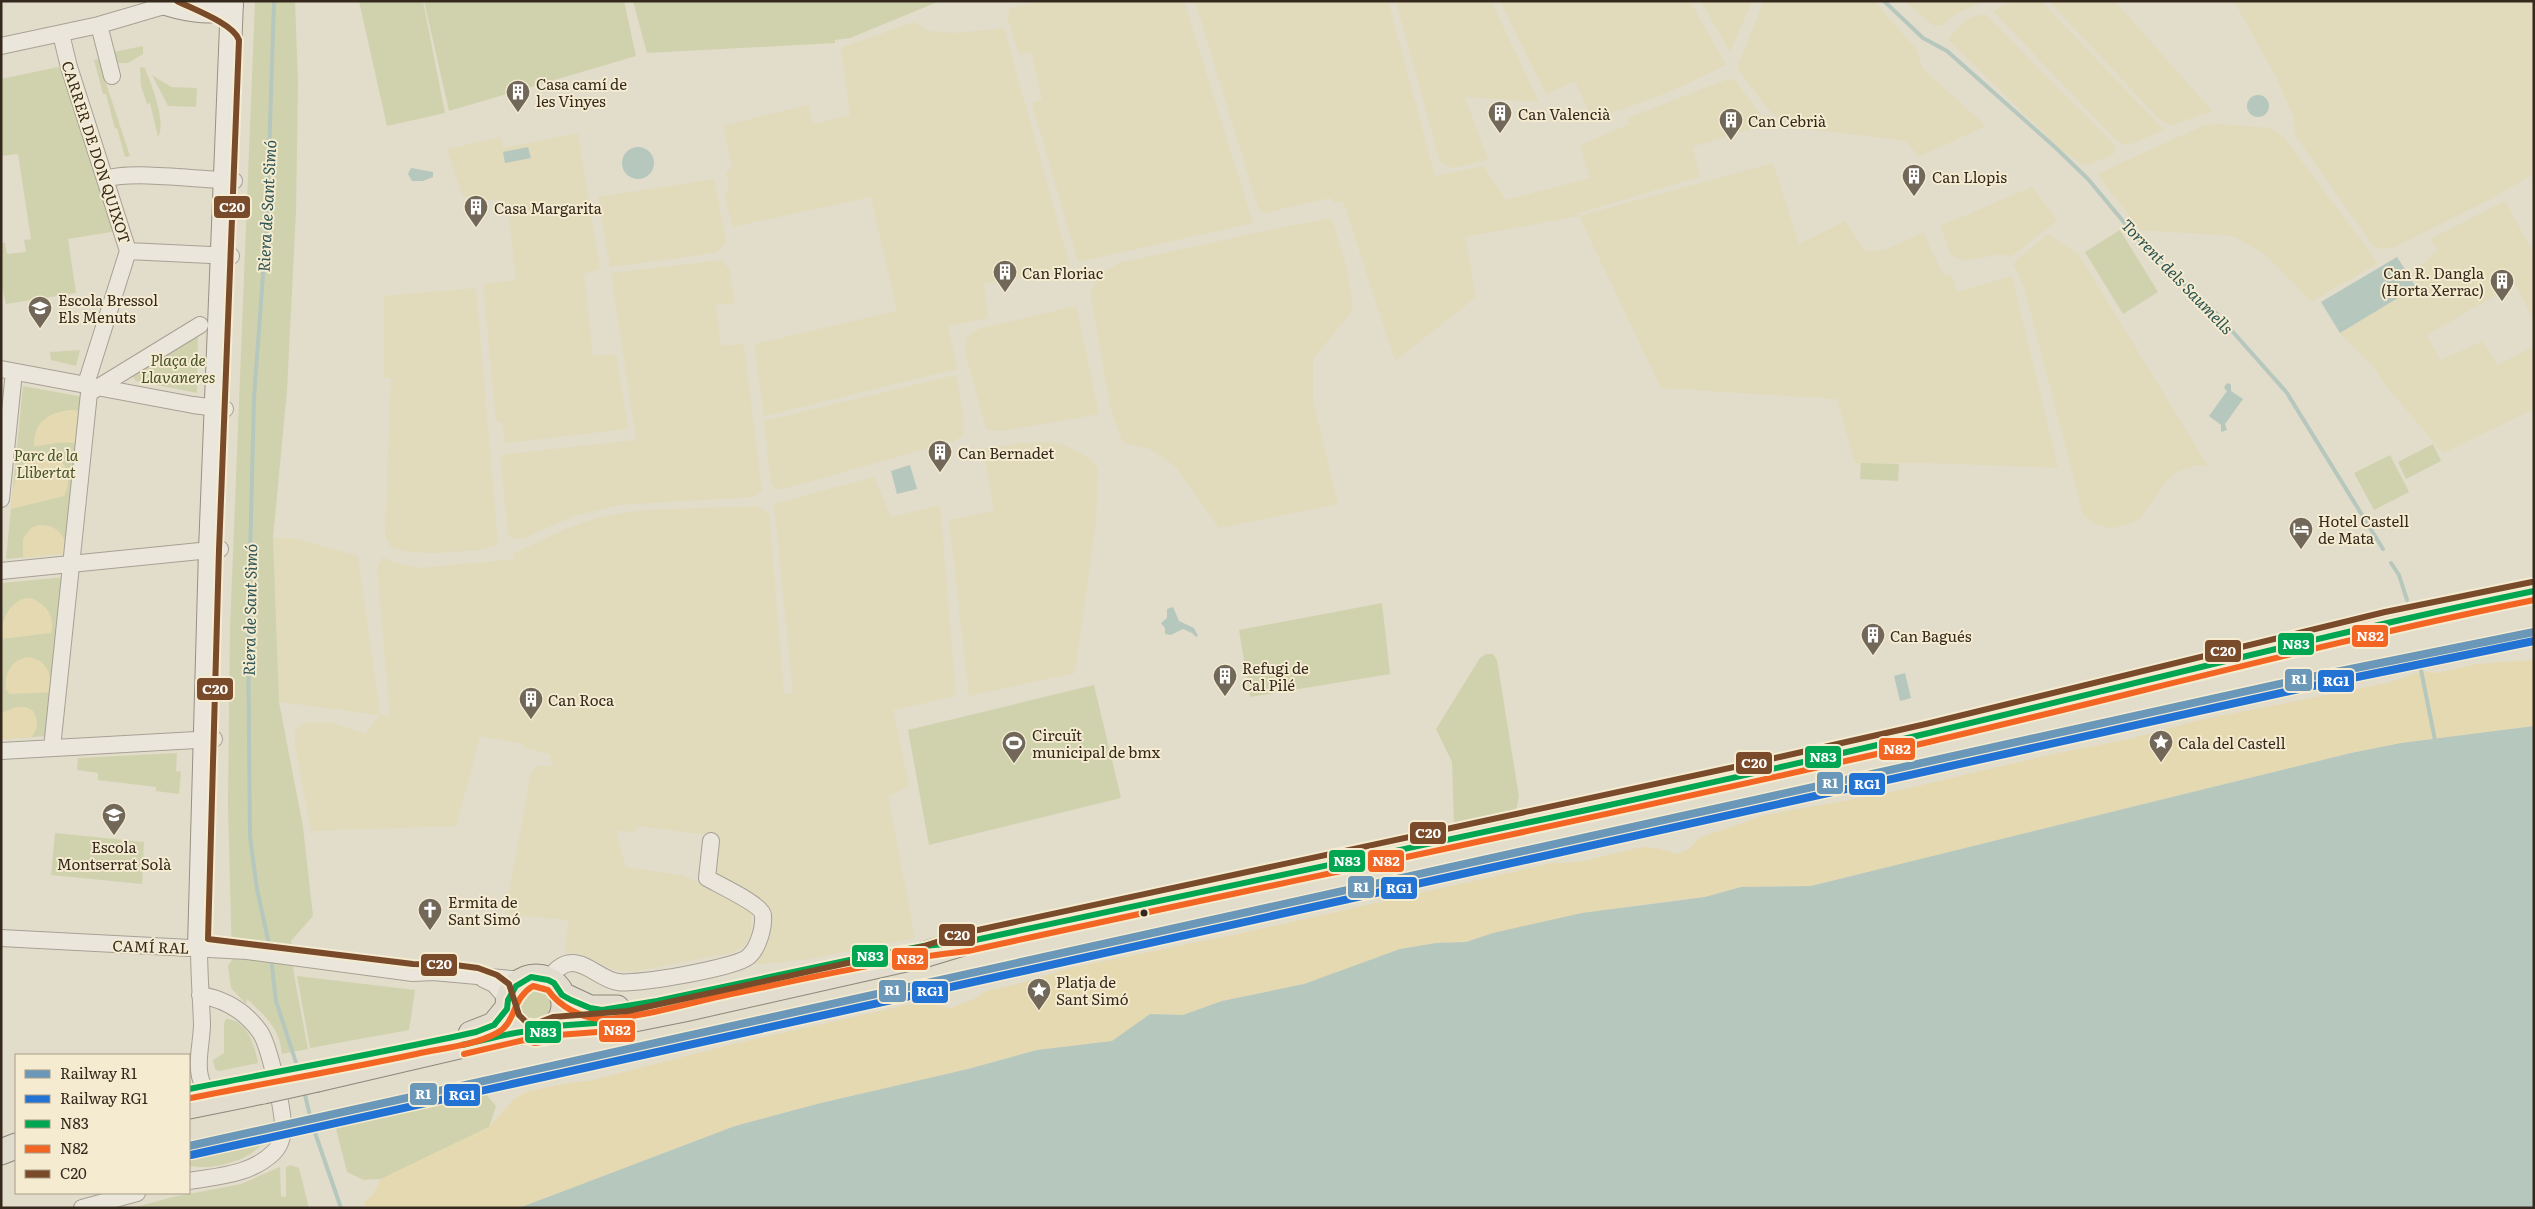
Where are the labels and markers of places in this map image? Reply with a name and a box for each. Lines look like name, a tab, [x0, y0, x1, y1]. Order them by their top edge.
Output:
place label: Casa camí de les Vinyes	[536, 72, 627, 112]
building icon: Casa camí de les Vinyes	[505, 79, 531, 113]
building icon: Can Valencià	[1487, 100, 1513, 134]
place label: Can Valencià	[1518, 102, 1611, 125]
building icon: Can Cebrià	[1718, 107, 1744, 141]
place label: Can Cebrià	[1748, 109, 1827, 132]
building icon: Can Llopis	[1901, 163, 1927, 197]
place label: Can Llopis	[1932, 165, 2007, 188]
building icon: Casa Margarita	[463, 194, 489, 228]
place label: Casa Margarita	[494, 196, 603, 219]
building icon: Can Floriac	[992, 259, 1018, 293]
place label: Can Floriac	[1022, 261, 1104, 284]
place label: Can R. Dangla (Horta Xerrac)	[2381, 261, 2485, 301]
building icon: Can R. Dangla (Horta Xerrac)	[2489, 268, 2515, 302]
place label: Escola Bressol Els Menuts	[58, 288, 158, 328]
school or university icon: Escola Bressol Els Menuts	[27, 295, 53, 329]
building icon: Can Bernadet	[927, 439, 953, 473]
place label: Can Bernadet	[958, 441, 1054, 464]
place label: Hotel Castell de Mata	[2318, 509, 2409, 549]
hotel icon: Hotel Castell de Mata	[2288, 516, 2314, 550]
building icon: Can Bagués	[1860, 622, 1886, 656]
place label: Can Bagués	[1890, 624, 1972, 647]
place label: Refugi de Cal Pilé	[1242, 656, 1309, 696]
building icon: Refugi de Cal Pilé	[1212, 663, 1238, 697]
building icon: Can Roca	[518, 686, 544, 720]
place label: Can Roca	[548, 688, 615, 711]
place label: Circuït municipal de bmx	[1032, 723, 1161, 763]
place icon: Cala del Castell	[2148, 729, 2174, 763]
sports icon: Circuït municipal de bmx	[1001, 730, 1027, 764]
place label: Cala del Castell	[2178, 731, 2286, 754]
school or university icon: Escola Montserrat Solà	[101, 802, 127, 836]
place label: Escola Montserrat Solà	[57, 835, 172, 875]
place label: Ermita de Sant Simó	[448, 890, 521, 930]
church icon: Ermita de Sant Simó	[417, 897, 443, 931]
unlabelled marker	[1139, 908, 1149, 918]
place label: Platja de Sant Simó	[1056, 970, 1129, 1010]
place icon: Platja de Sant Simó	[1026, 977, 1052, 1011]

